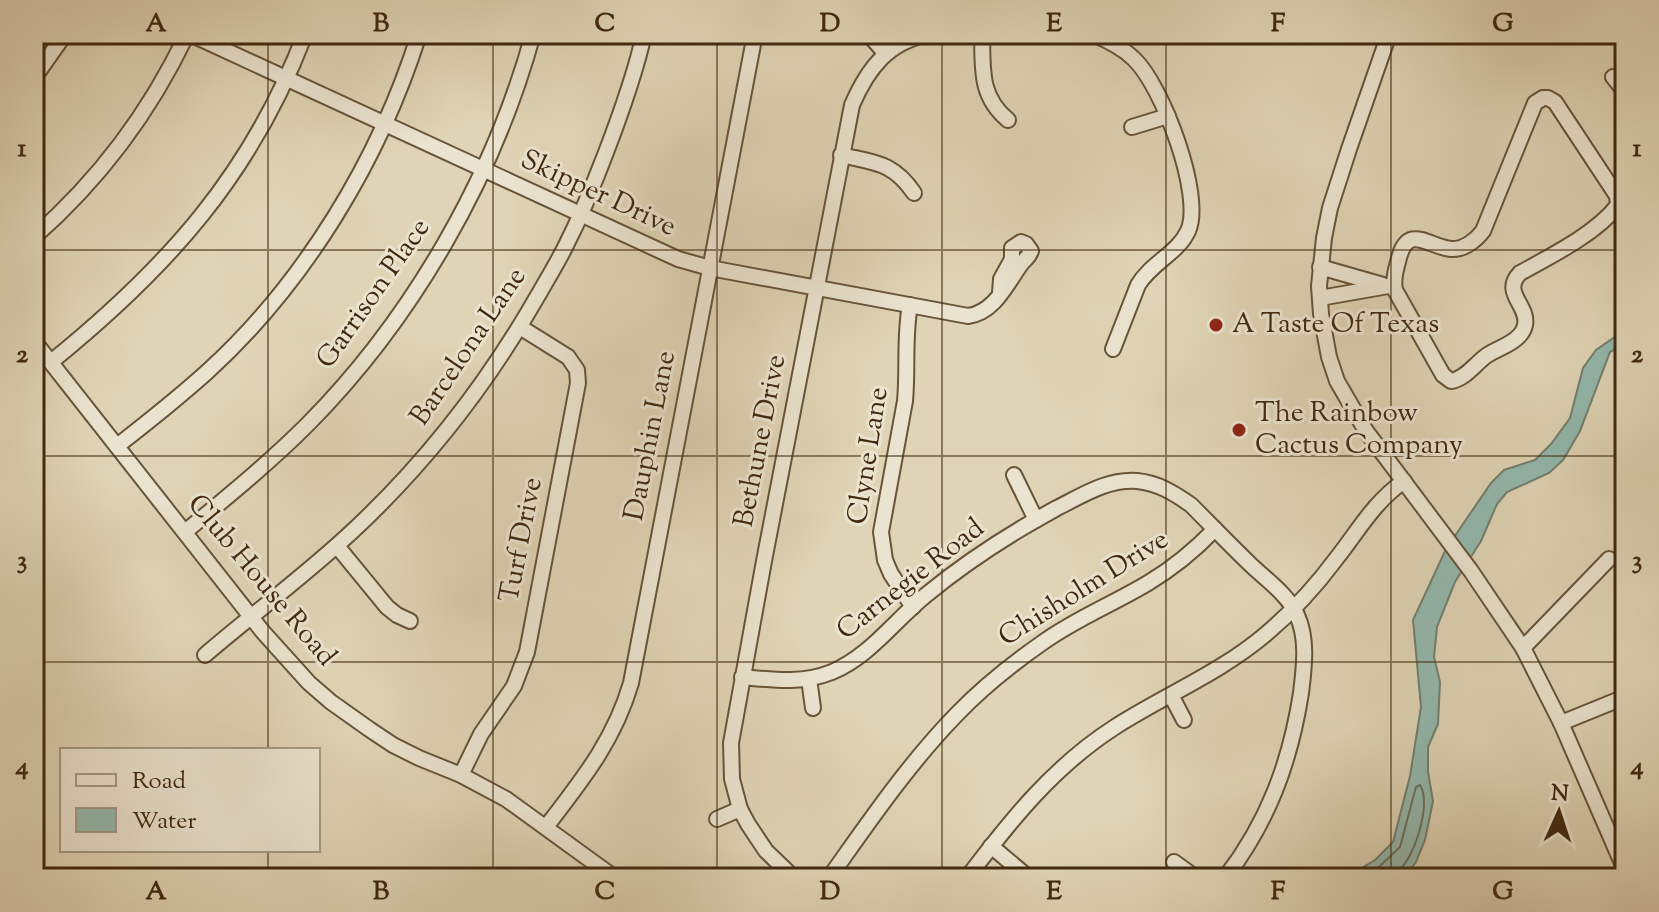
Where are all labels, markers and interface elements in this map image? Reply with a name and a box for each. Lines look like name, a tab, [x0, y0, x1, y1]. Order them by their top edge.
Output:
text: A	[145, 6, 167, 43]
text: B	[373, 6, 390, 43]
text: C	[595, 6, 615, 43]
text: D	[820, 6, 840, 43]
text: E	[1046, 6, 1062, 43]
text: F	[1271, 6, 1286, 43]
text: G	[1492, 6, 1514, 43]
text: 1	[18, 131, 27, 168]
text: 1	[1633, 131, 1642, 168]
street label: Skipper Drive	[514, 140, 682, 248]
street label: Garrison Place	[307, 211, 441, 377]
street label: Barcelona Lane	[401, 260, 537, 434]
place label: A Taste Of Texas	[1232, 305, 1439, 345]
marker: A Taste Of Texas	[1207, 316, 1225, 334]
text: 2	[16, 337, 29, 374]
text: 2	[1631, 337, 1644, 374]
street label: Dauphin Lane	[615, 348, 687, 524]
street label: Bethune Drive	[725, 351, 797, 531]
street label: Clyne Lane	[838, 384, 900, 528]
place label: The Rainbow Cactus Company	[1255, 394, 1463, 466]
marker: The Rainbow Cactus Company	[1230, 421, 1248, 439]
street label: Turf Drive	[490, 474, 554, 606]
street label: Club House Road	[177, 486, 345, 676]
street label: Carnegie Road	[829, 509, 994, 651]
street label: Chisholm Drive	[991, 521, 1177, 657]
text: 3	[17, 543, 27, 580]
text: 3	[1632, 543, 1642, 580]
legend	[60, 748, 320, 852]
text: 4	[14, 749, 29, 786]
text: 4	[1629, 749, 1644, 786]
text: Road	[132, 765, 186, 799]
north arrow	[1519, 772, 1599, 852]
text: N	[1550, 779, 1570, 811]
text: Water	[132, 805, 196, 839]
text: A	[145, 874, 167, 911]
text: B	[373, 874, 390, 911]
text: C	[595, 874, 615, 911]
text: D	[820, 874, 840, 911]
text: E	[1046, 874, 1062, 911]
text: F	[1271, 874, 1286, 911]
text: G	[1492, 874, 1514, 911]

